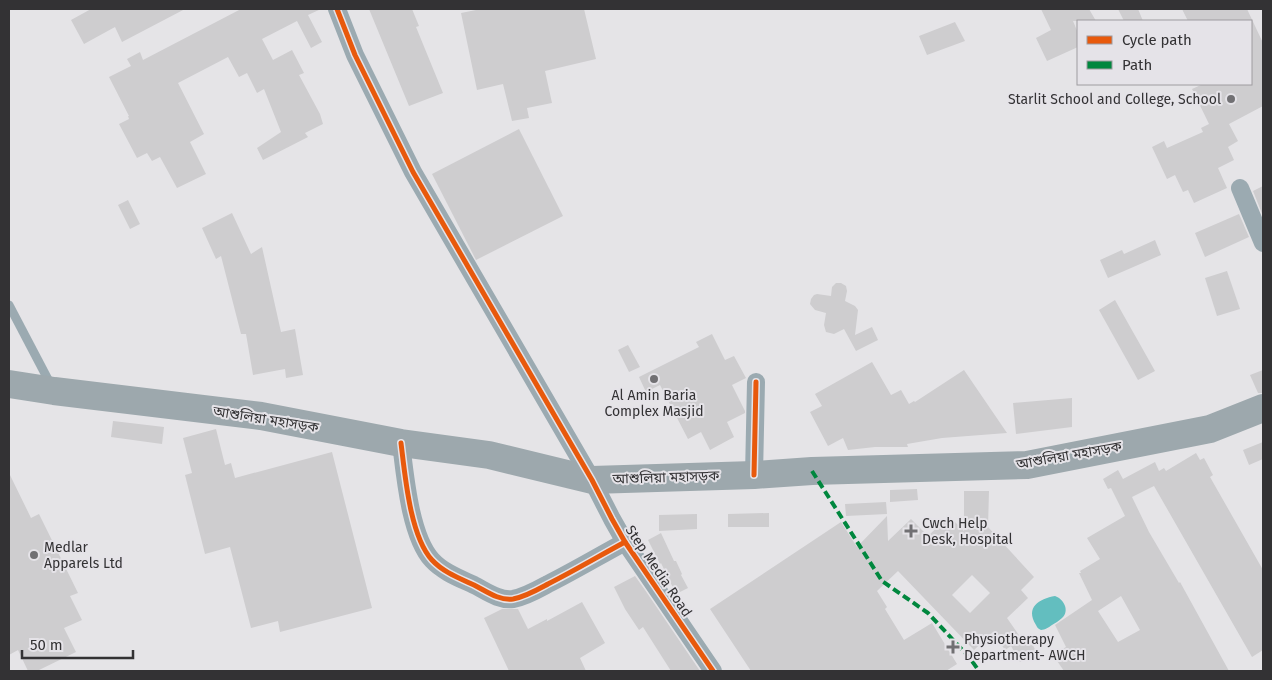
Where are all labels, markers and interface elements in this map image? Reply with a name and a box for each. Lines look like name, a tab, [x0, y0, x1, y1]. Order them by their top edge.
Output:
legend	[1077, 20, 1252, 85]
text: Cycle path	[1122, 31, 1192, 49]
text: Path	[1122, 56, 1152, 74]
place label: Starlit School and College, School	[1008, 91, 1221, 108]
marker: Starlit School and College, School	[1225, 93, 1237, 105]
marker: Al Amin Baria Complex Masjid	[648, 373, 660, 385]
place label: Al Amin Baria Complex Masjid	[604, 387, 704, 420]
street label: আশুলিয়া মহাসড়ক	[211, 403, 321, 436]
street label: আশুলিয়া মহাসড়ক	[1014, 438, 1124, 473]
street label: আশুলিয়া মহাসড়ক	[611, 467, 720, 488]
place label: Cwch Help Desk, Hospital	[922, 515, 1013, 548]
street label: Step Media Road	[622, 522, 695, 620]
marker: Cwch Help Desk, Hospital	[904, 524, 918, 538]
place label: Medlar Apparels Ltd	[44, 539, 123, 572]
marker: Medlar Apparels Ltd	[28, 549, 40, 561]
scale bar	[22, 628, 134, 660]
place label: Physiotherapy Department- AWCH	[964, 631, 1086, 664]
text: 50 m	[30, 636, 63, 654]
marker: Physiotherapy Department- AWCH	[946, 640, 960, 654]

